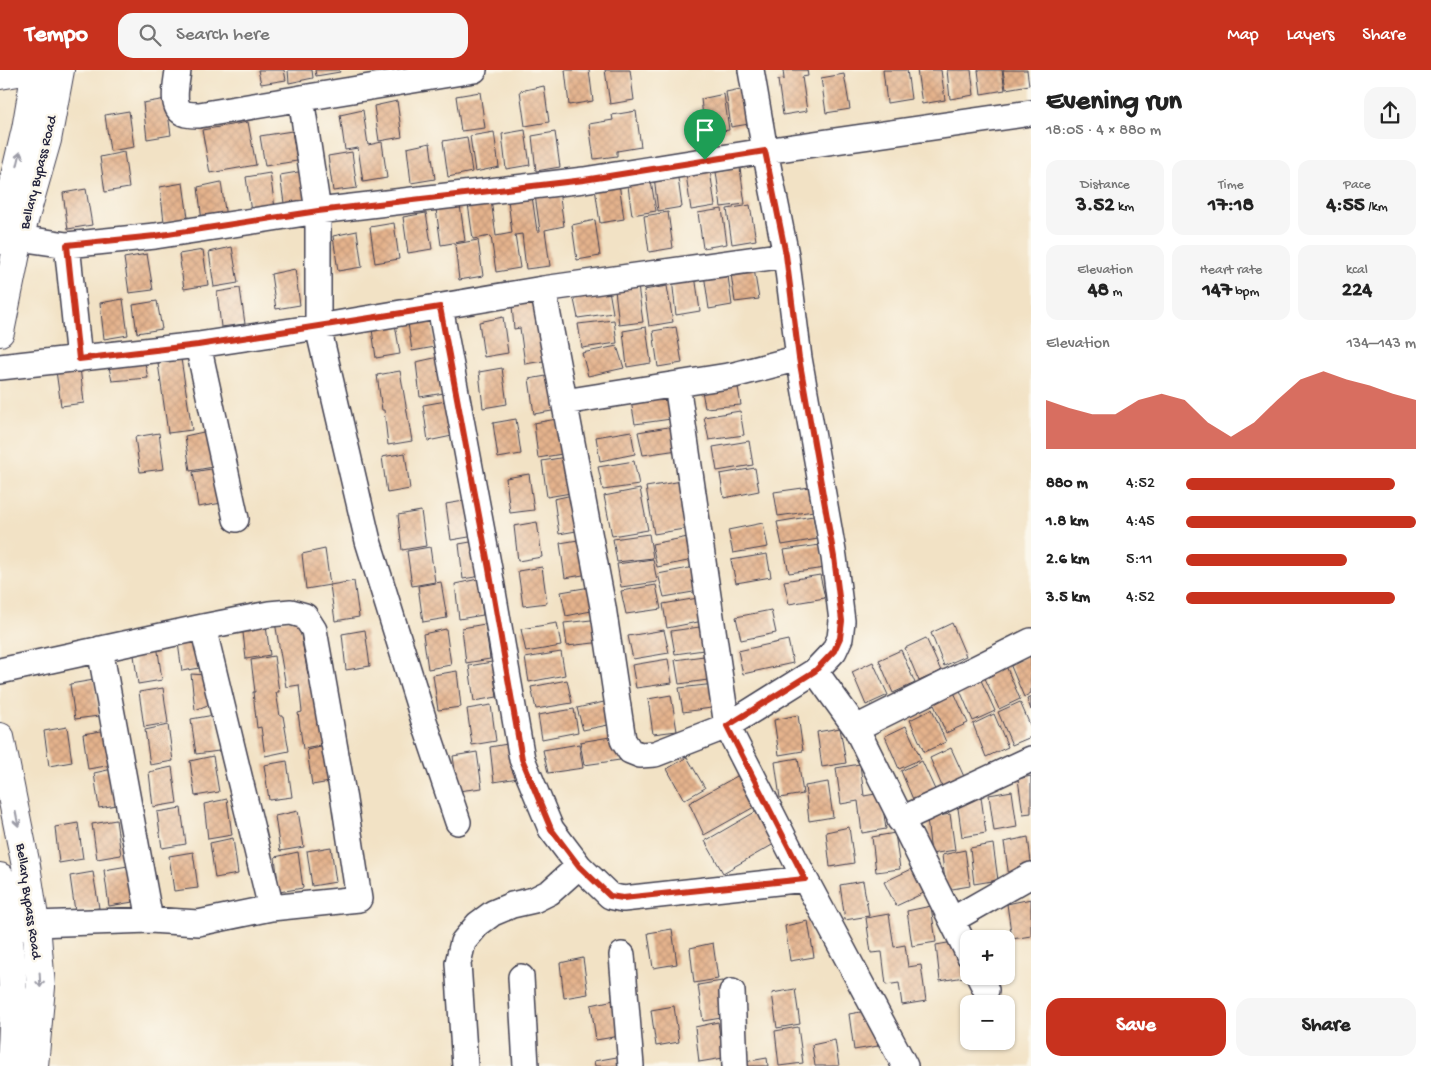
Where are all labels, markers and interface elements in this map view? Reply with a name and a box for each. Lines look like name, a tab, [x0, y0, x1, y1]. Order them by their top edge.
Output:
search box	[118, 13, 468, 58]
text: Tempo	[25, 21, 88, 50]
icon: search	[136, 21, 164, 49]
text: Search here	[176, 24, 270, 47]
text: Map	[1227, 25, 1259, 46]
text: Layers	[1287, 25, 1334, 46]
text: Share	[1362, 25, 1406, 46]
text: Evening run	[1046, 86, 1182, 119]
button: share	[1364, 87, 1416, 139]
pin	[684, 109, 726, 160]
street label: Bellary Bypass Road	[17, 112, 62, 232]
icon: arrive	[691, 116, 719, 144]
text: 18:05 · 4 × 880 m	[1046, 122, 1161, 141]
one-way arrow	[15, 151, 24, 167]
text: Distance	[1080, 177, 1130, 194]
text: Time	[1218, 177, 1244, 194]
text: Pace	[1343, 177, 1371, 194]
text: 3.52	[1076, 194, 1115, 219]
text: 17:18	[1208, 194, 1254, 219]
text: 4:55	[1326, 194, 1365, 219]
text: km	[1115, 199, 1134, 216]
text: /km	[1365, 199, 1388, 216]
text: Elevation	[1077, 262, 1133, 279]
text: Heart rate	[1200, 262, 1262, 279]
text: kcal	[1346, 262, 1368, 279]
text: 48	[1088, 279, 1109, 304]
text: 147	[1203, 279, 1232, 304]
text: 224	[1342, 279, 1372, 304]
text: m	[1109, 284, 1122, 301]
text: bpm	[1232, 284, 1259, 301]
text: Elevation	[1046, 335, 1110, 354]
text: 134–143 m	[1346, 335, 1416, 354]
text: 880 m	[1046, 475, 1088, 494]
text: 4:52	[1126, 475, 1155, 494]
text: 1.8 km	[1046, 513, 1089, 532]
text: 4:45	[1126, 513, 1155, 532]
text: 2.6 km	[1046, 551, 1089, 570]
text: 5:11	[1126, 551, 1152, 570]
text: 3.5 km	[1046, 589, 1090, 608]
text: 4:52	[1126, 589, 1155, 608]
one-way arrow	[12, 811, 22, 827]
street label: Bellary Bypass Road	[11, 842, 44, 962]
map controls	[960, 930, 1015, 1050]
button: +	[960, 930, 1015, 985]
one-way arrow	[35, 972, 45, 988]
button: −	[960, 995, 1015, 1050]
button: Save	[1046, 998, 1226, 1056]
button: Share	[1236, 998, 1416, 1056]

